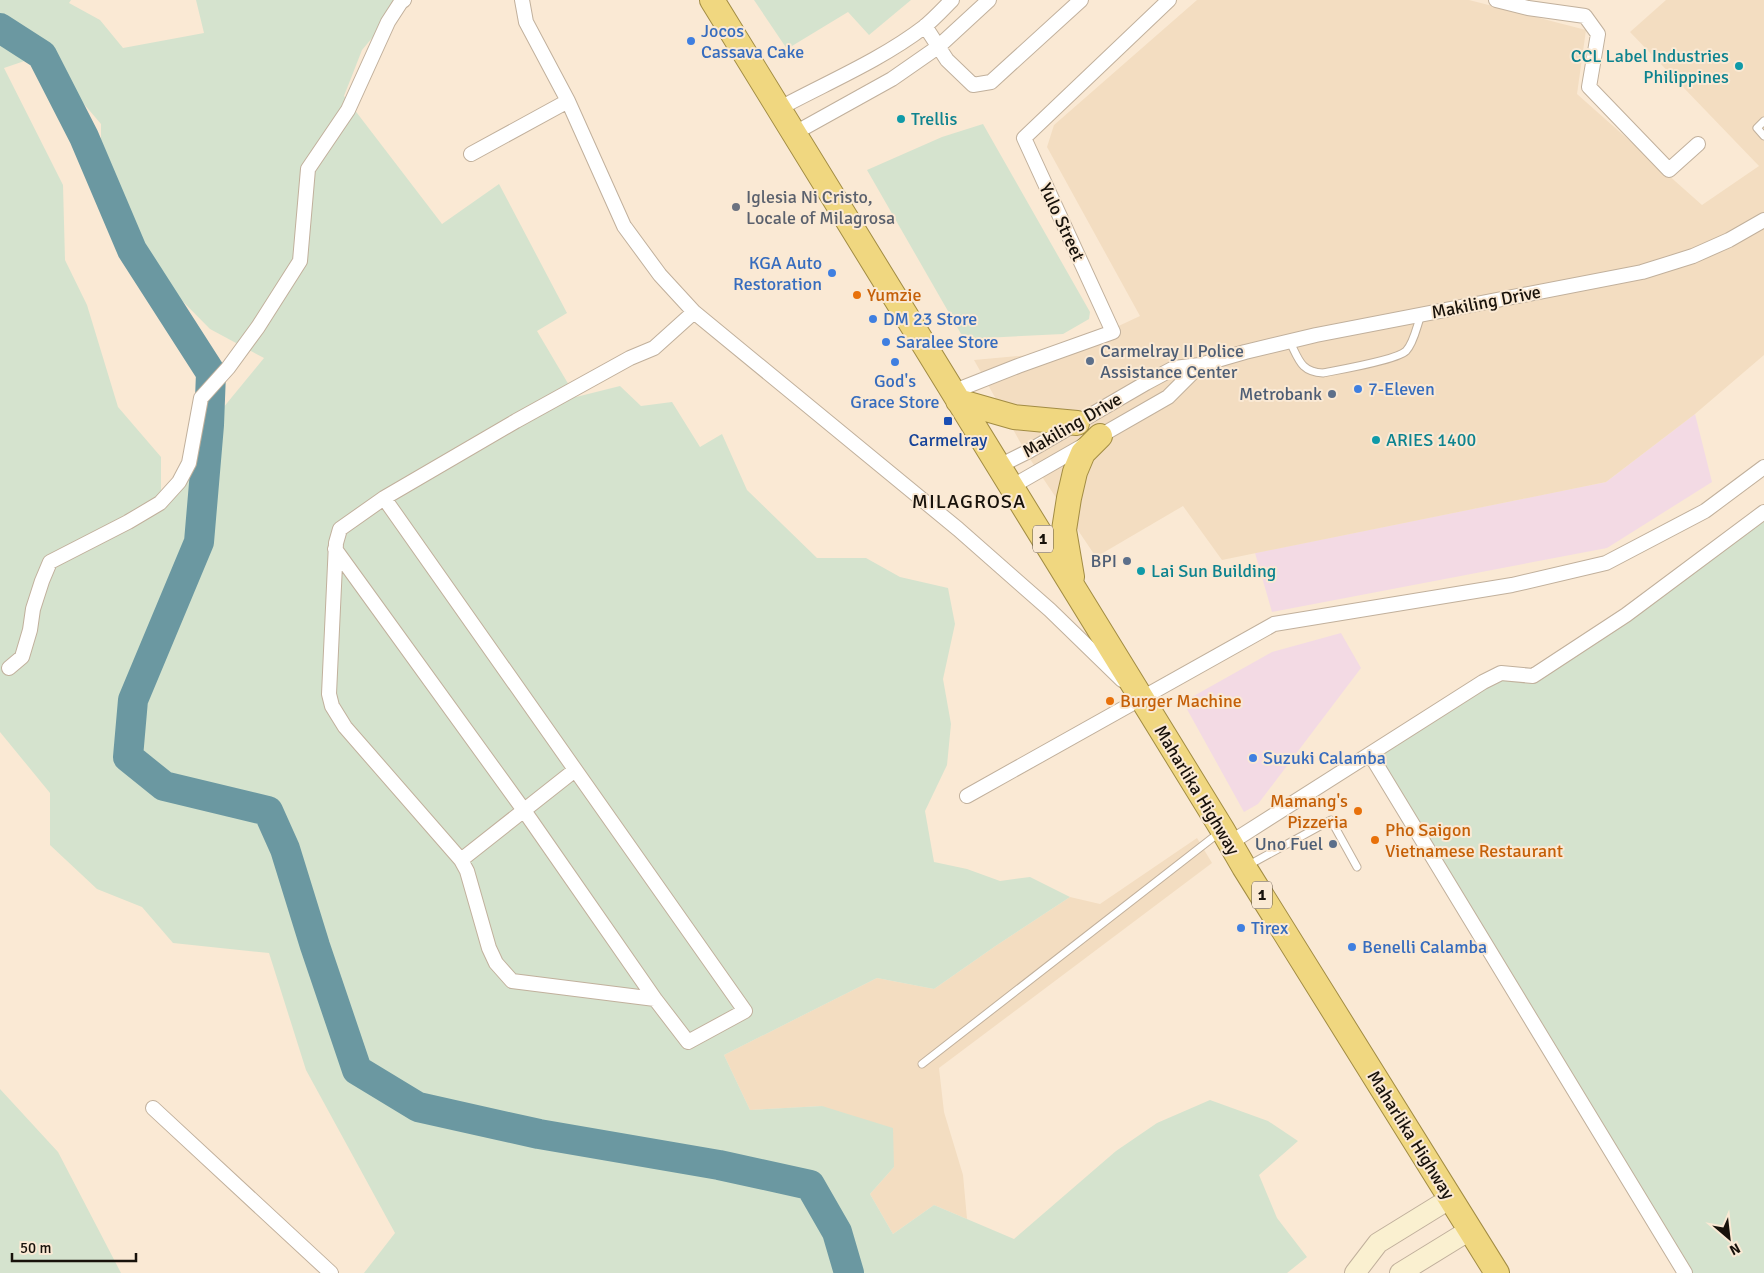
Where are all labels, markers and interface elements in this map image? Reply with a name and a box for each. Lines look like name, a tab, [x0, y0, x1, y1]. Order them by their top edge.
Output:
place label: Jocos Cassava Cake	[701, 20, 804, 63]
marker: Jocos Cassava Cake	[685, 35, 697, 47]
place label: CCL Label Industries Philippines	[1571, 45, 1729, 88]
marker: CCL Label Industries Philippines	[1733, 60, 1745, 72]
place label: Trellis	[911, 108, 957, 130]
marker: Trellis	[895, 113, 907, 125]
street label: Yulo Street	[1034, 180, 1090, 264]
place label: Iglesia Ni Cristo, Locale of Milagrosa	[746, 186, 895, 229]
marker: Iglesia Ni Cristo, Locale of Milagrosa	[730, 201, 742, 213]
place label: KGA Auto Restoration	[733, 252, 822, 295]
marker: KGA Auto Restoration	[826, 267, 838, 279]
street label: Makiling Drive	[1429, 281, 1543, 323]
place label: Yumzie	[867, 284, 921, 306]
marker: Yumzie	[851, 289, 863, 301]
place label: DM 23 Store	[883, 308, 977, 330]
marker: DM 23 Store	[867, 313, 879, 325]
place label: Saralee Store	[896, 331, 999, 353]
marker: Saralee Store	[880, 336, 892, 348]
place label: Carmelray II Police Assistance Center	[1100, 340, 1244, 383]
marker: Carmelray II Police Assistance Center	[1084, 355, 1096, 367]
marker: God's Grace Store	[889, 356, 901, 368]
place label: God's Grace Store	[850, 370, 940, 413]
place label: 7-Eleven	[1368, 378, 1435, 400]
place label: Metrobank	[1239, 383, 1322, 405]
marker: 7-Eleven	[1352, 383, 1364, 395]
street label: Makiling Drive	[1018, 388, 1126, 462]
marker: Metrobank	[1326, 388, 1338, 400]
marker: Carmelray	[942, 415, 954, 427]
place label: Carmelray	[909, 429, 988, 451]
place label: ARIES 1400	[1386, 429, 1476, 451]
marker: ARIES 1400	[1370, 434, 1382, 446]
district label: MILAGROSA	[912, 489, 1026, 514]
road number: 1	[1033, 526, 1053, 552]
place label: BPI	[1091, 550, 1117, 572]
marker: BPI	[1121, 555, 1133, 567]
place label: Lai Sun Building	[1151, 560, 1276, 582]
marker: Lai Sun Building	[1135, 565, 1147, 577]
place label: Burger Machine	[1120, 690, 1242, 712]
marker: Burger Machine	[1104, 695, 1116, 707]
street label: Maharlika Highway	[1150, 721, 1245, 859]
place label: Suzuki Calamba	[1263, 747, 1386, 769]
marker: Suzuki Calamba	[1247, 752, 1259, 764]
place label: Mamang's Pizzeria	[1270, 790, 1348, 833]
marker: Mamang's Pizzeria	[1352, 805, 1364, 817]
place label: Pho Saigon Vietnamese Restaurant	[1385, 819, 1563, 862]
place label: Uno Fuel	[1255, 833, 1323, 855]
marker: Pho Saigon Vietnamese Restaurant	[1369, 834, 1381, 846]
marker: Uno Fuel	[1327, 838, 1339, 850]
road number: 1	[1252, 882, 1272, 908]
place label: Tirex	[1251, 917, 1289, 939]
marker: Tirex	[1235, 922, 1247, 934]
place label: Benelli Calamba	[1362, 936, 1487, 958]
marker: Benelli Calamba	[1346, 941, 1358, 953]
street label: Maharlika Highway	[1363, 1067, 1460, 1204]
north arrow	[1704, 1213, 1754, 1263]
scale bar	[12, 1230, 136, 1262]
text: 50 m	[20, 1239, 51, 1257]
text: N	[1727, 1239, 1743, 1259]

